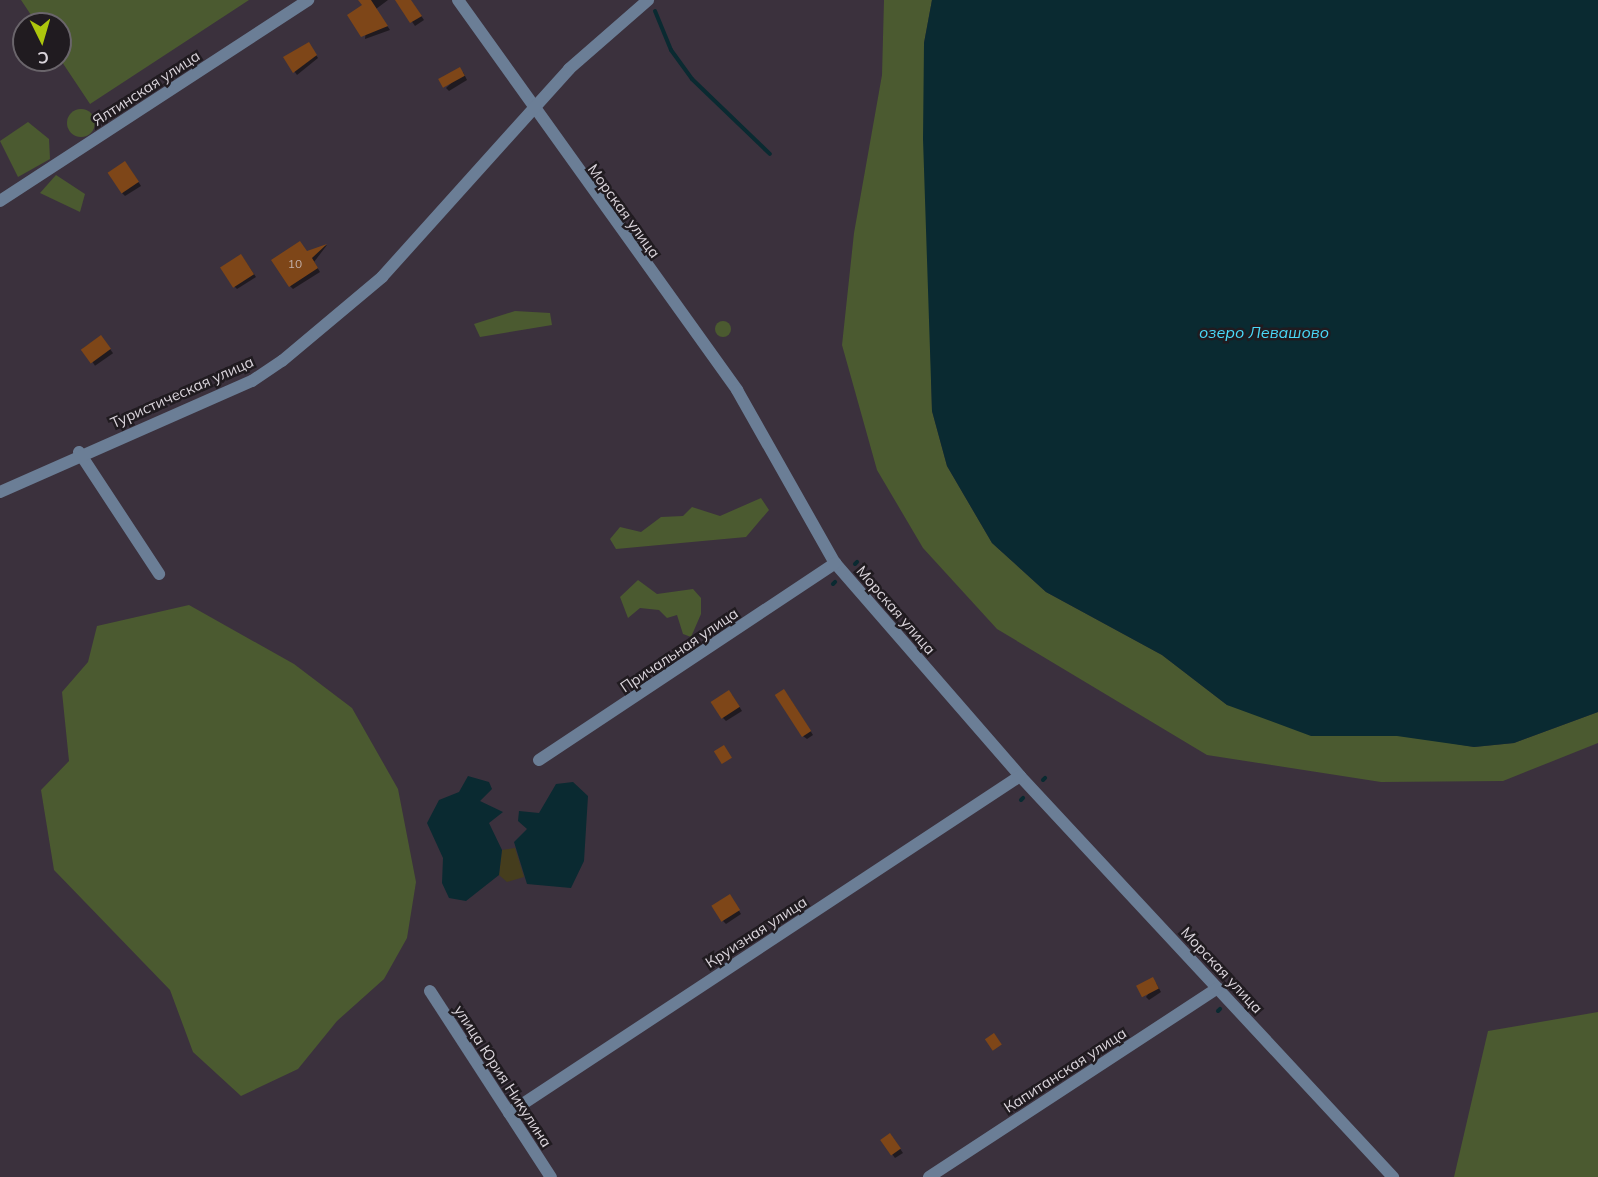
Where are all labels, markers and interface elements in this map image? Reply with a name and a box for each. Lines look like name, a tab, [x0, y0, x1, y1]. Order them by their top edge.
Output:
north arrow	[12, 12, 72, 72]
text: С	[37, 47, 50, 68]
street label: Ялтинская улица	[89, 47, 203, 129]
street label: Морская улица	[584, 161, 664, 261]
house number: 10	[288, 257, 302, 271]
water label: озеро Левашово	[1199, 322, 1329, 342]
street label: Туристическая улица	[108, 352, 256, 432]
street label: Морская улица	[853, 562, 939, 658]
street label: Причальная улица	[617, 604, 741, 696]
street label: Круизная улица	[702, 892, 810, 972]
street label: Морская улица	[1177, 923, 1267, 1017]
street label: улица Юрия Никулина	[450, 1002, 556, 1150]
street label: Капитанская улица	[1000, 1024, 1130, 1116]

